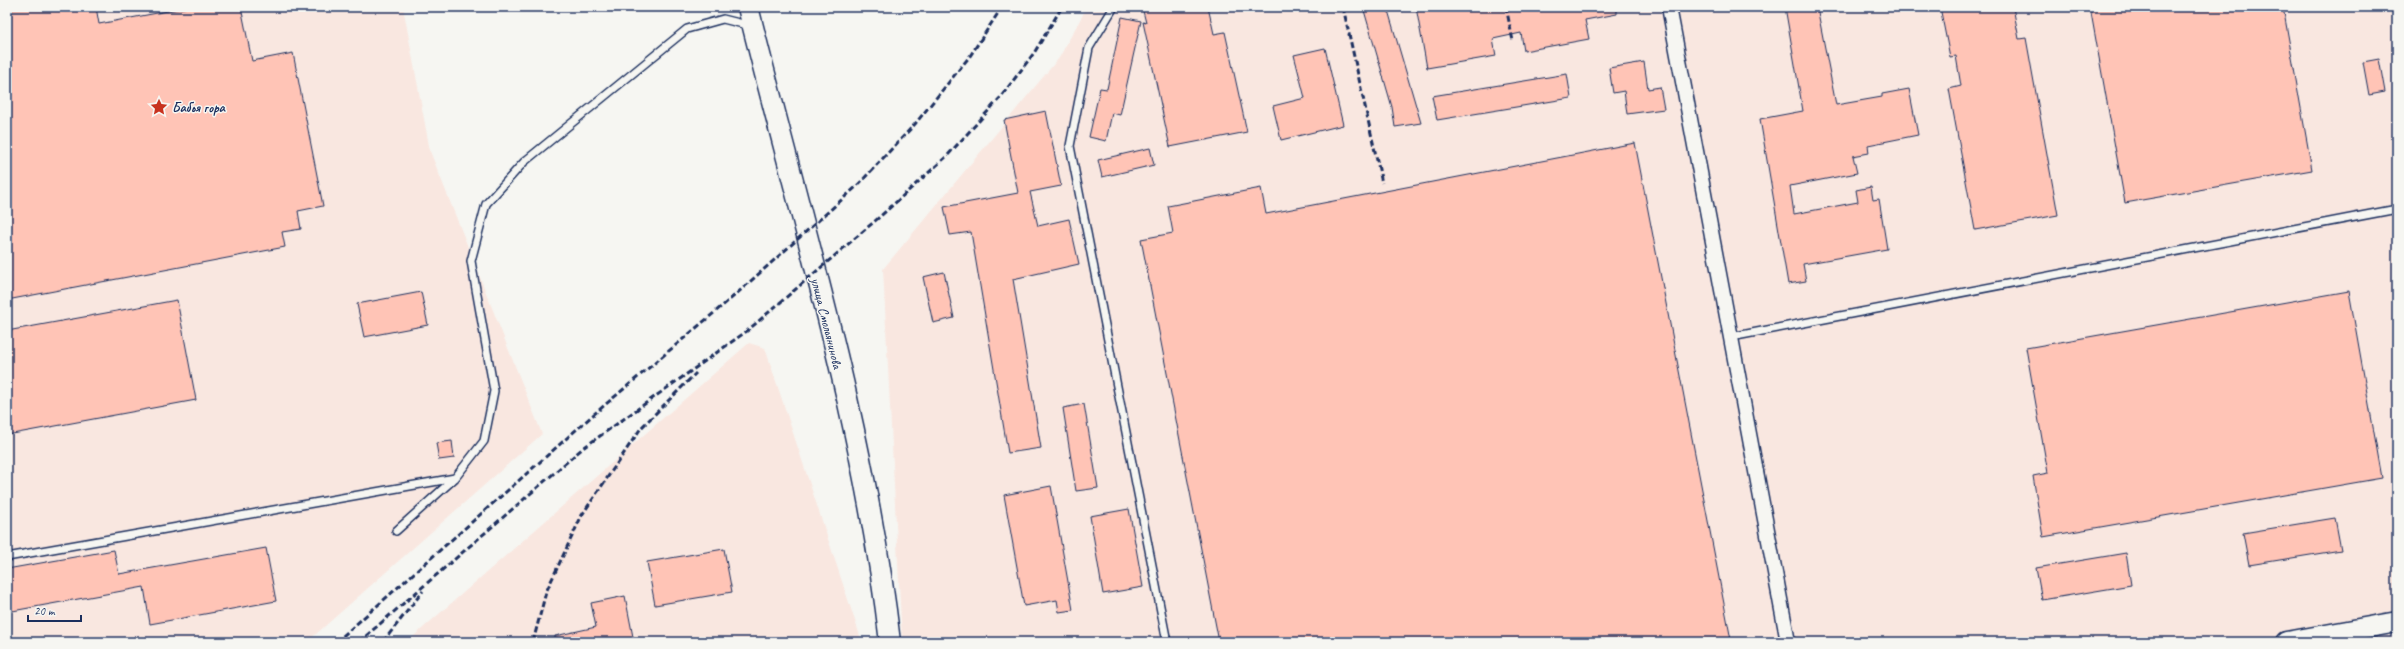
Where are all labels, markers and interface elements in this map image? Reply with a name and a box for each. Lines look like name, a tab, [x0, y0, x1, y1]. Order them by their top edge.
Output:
place icon: Бабья гора	[149, 97, 169, 117]
place label: Бабья гора	[172, 99, 227, 116]
street label: улица Смольянинова	[807, 275, 846, 372]
scale bar	[28, 597, 81, 623]
text: 20 m	[34, 603, 56, 619]

